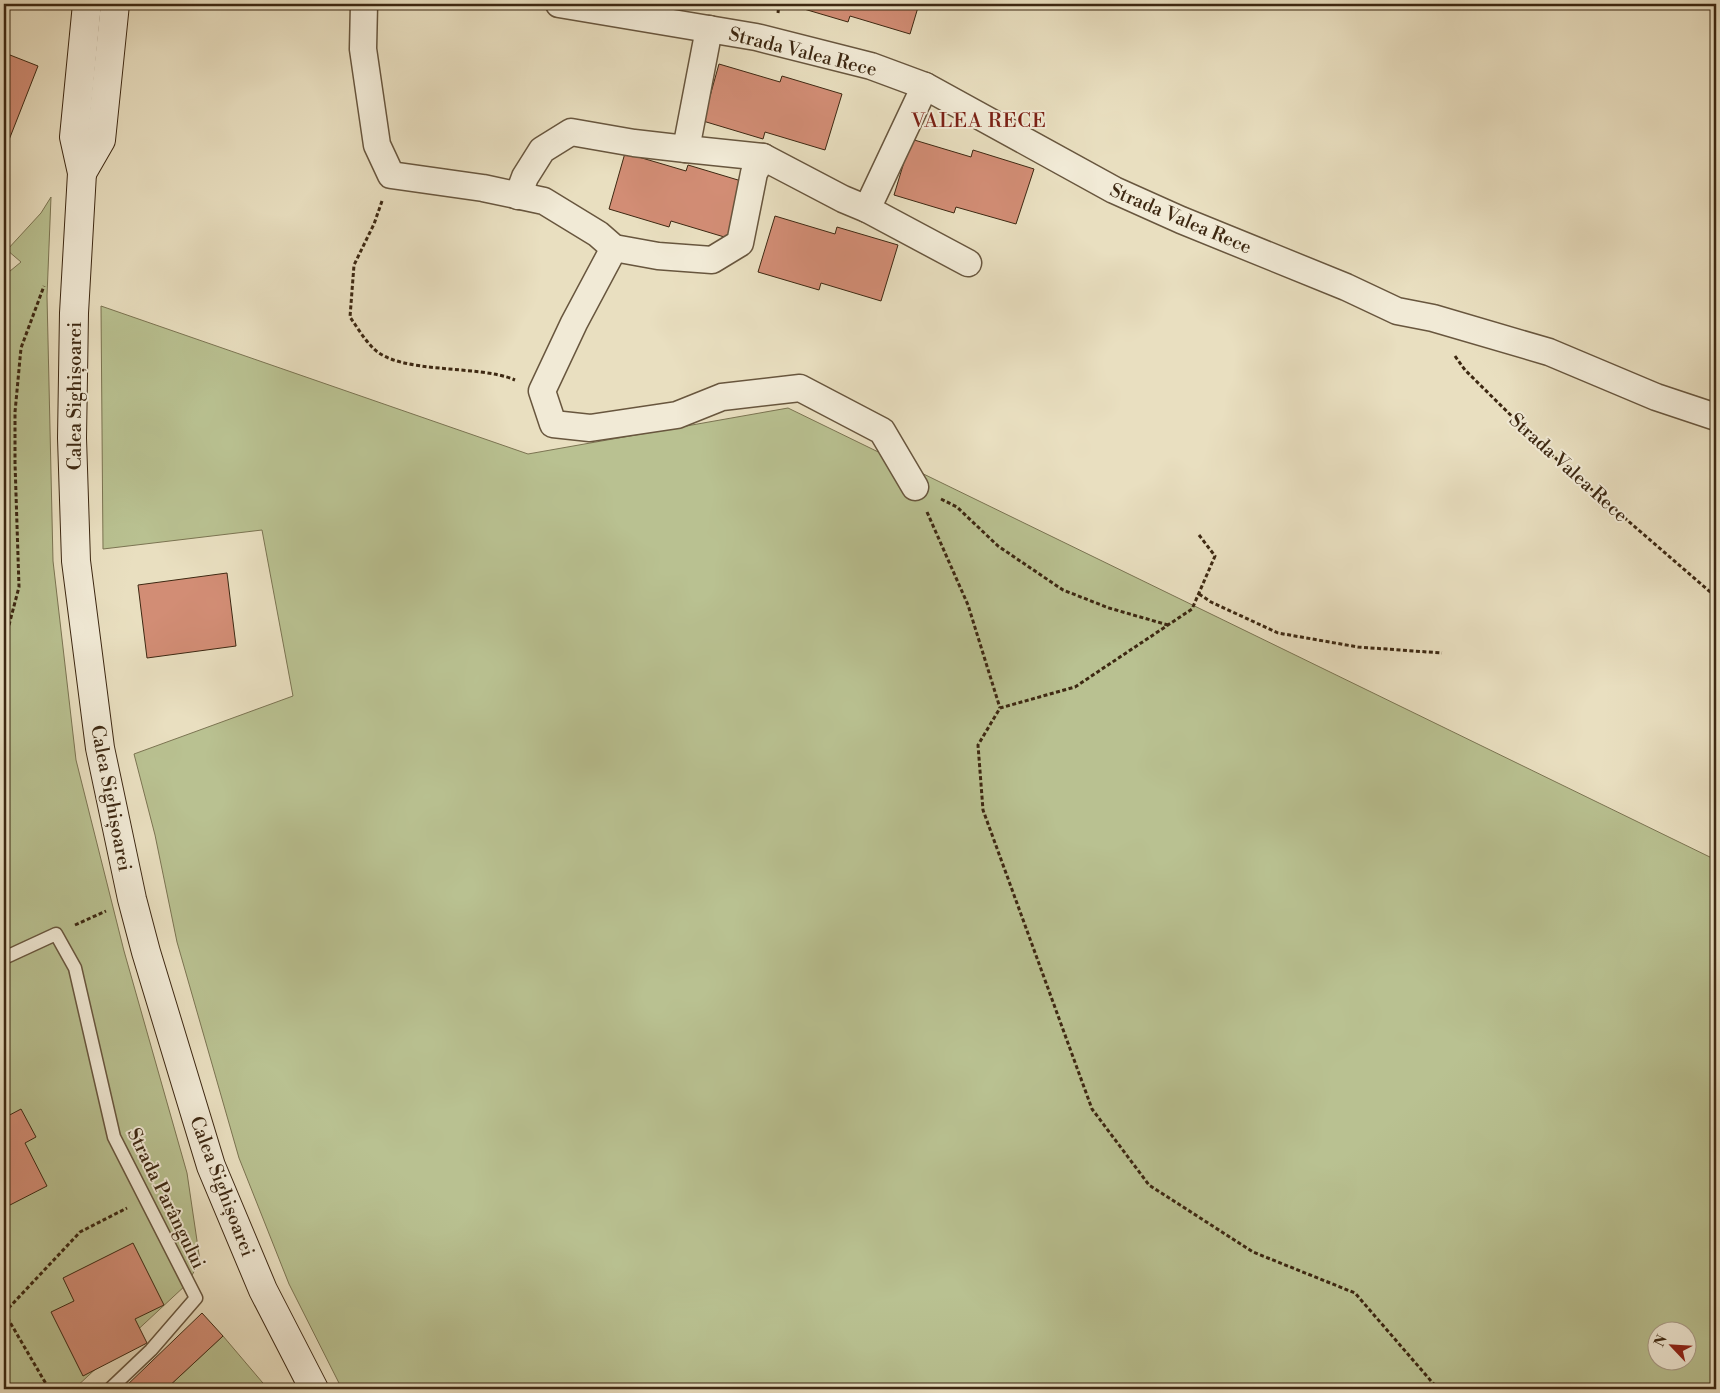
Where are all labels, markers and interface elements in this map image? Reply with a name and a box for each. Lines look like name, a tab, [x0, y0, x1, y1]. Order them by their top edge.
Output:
street label: Strada Valea Rece	[726, 22, 879, 82]
district label: VALEA RECE	[910, 109, 1047, 134]
street label: Strada Valea Rece	[1106, 178, 1255, 260]
street label: Calea Sighișoarei	[63, 322, 87, 470]
street label: Strada Valea Rece	[1504, 408, 1633, 527]
street label: Calea Sighișoarei	[85, 723, 137, 873]
street label: Calea Sighișoarei	[184, 1113, 260, 1260]
street label: Strada Parângului	[122, 1124, 211, 1273]
north arrow	[1648, 1320, 1698, 1370]
text: N	[1651, 1332, 1672, 1350]

